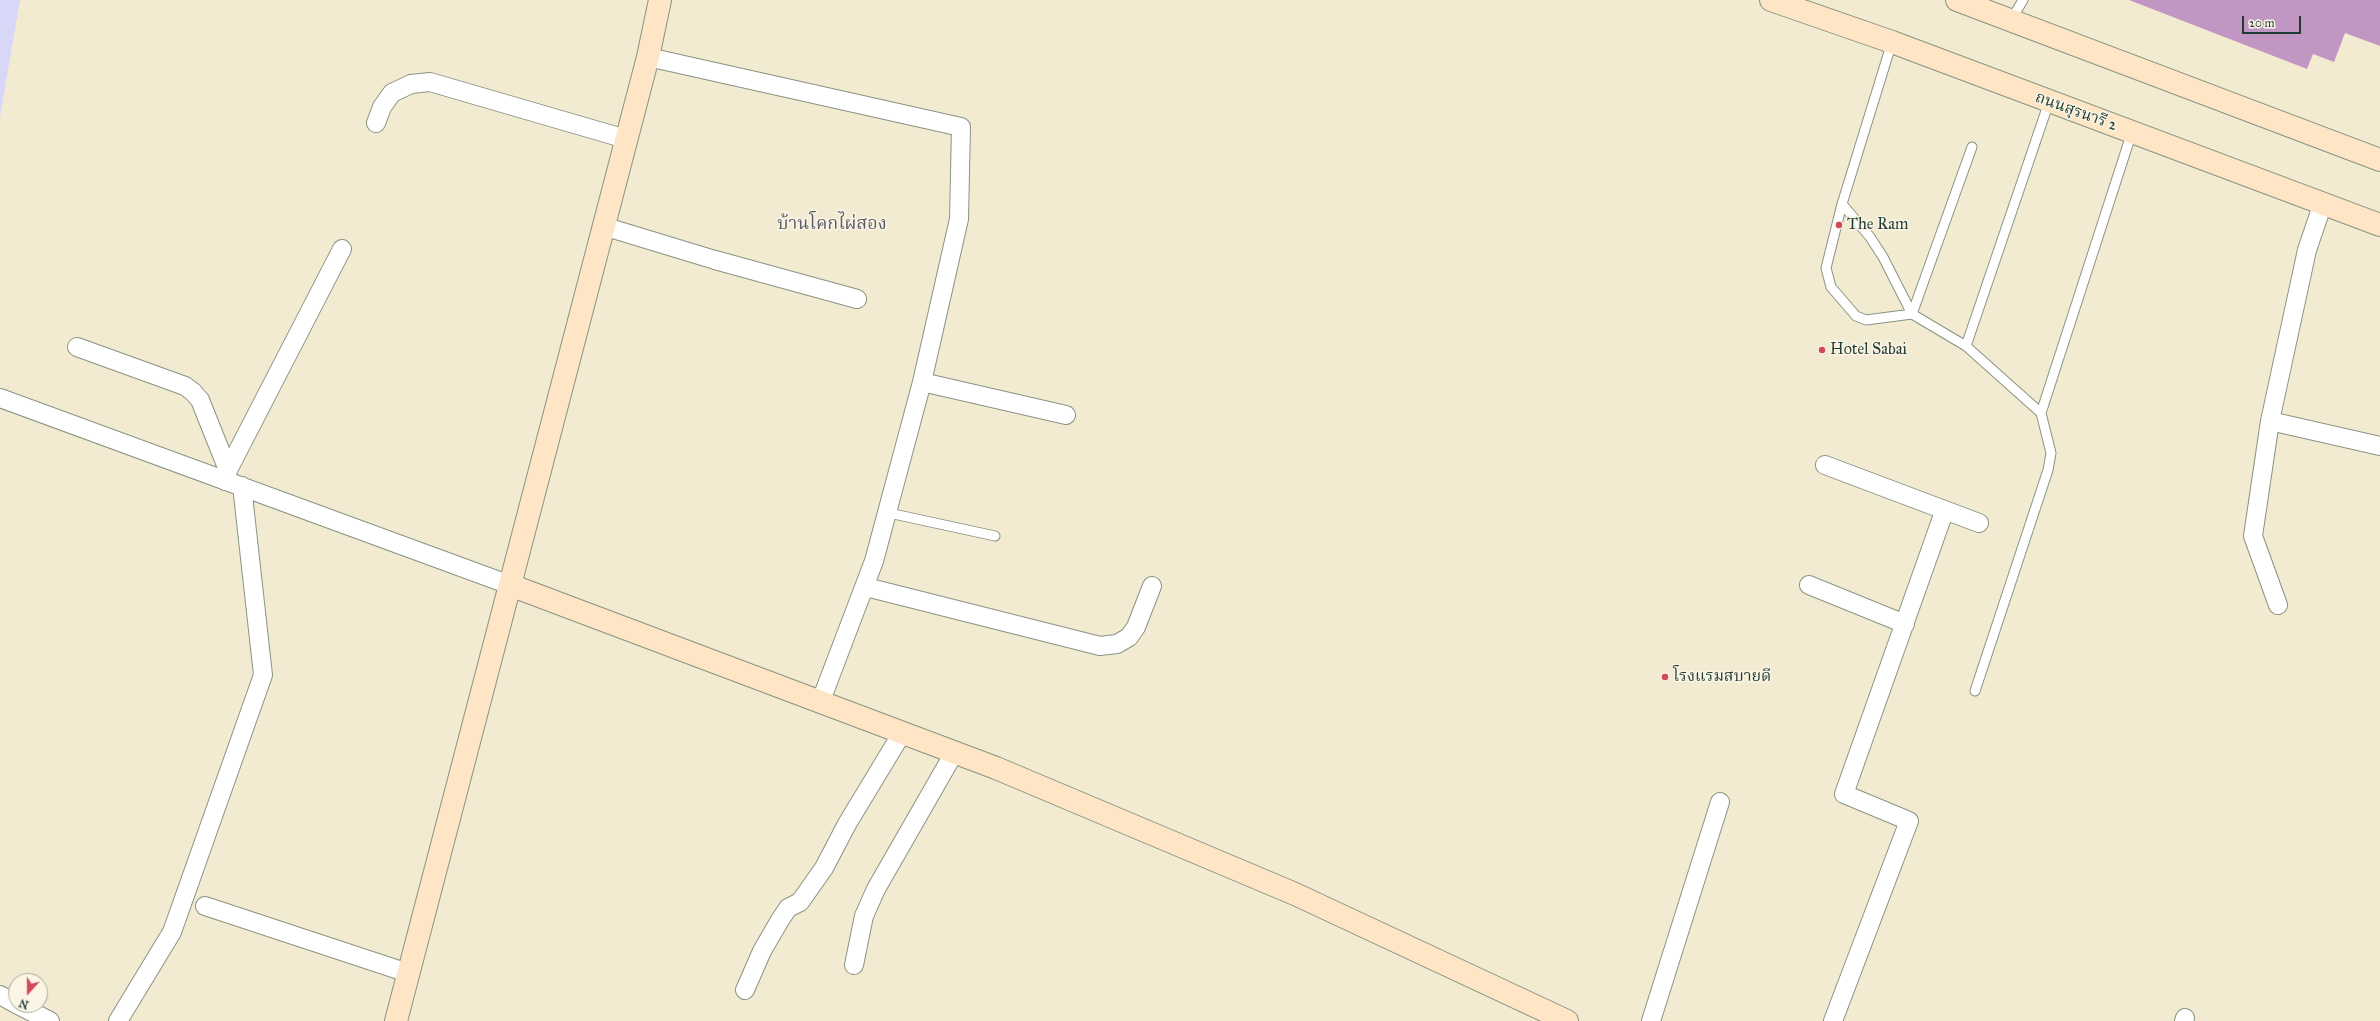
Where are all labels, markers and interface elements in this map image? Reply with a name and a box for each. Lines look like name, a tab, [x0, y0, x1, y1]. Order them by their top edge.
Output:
scale bar	[2244, 8, 2303, 34]
text: 20 m	[2249, 16, 2275, 30]
street label: ถนนสุรนารี 2	[2032, 88, 2120, 136]
district label: บ้านโคกไผ่สอง	[777, 214, 887, 236]
place label: The Ram	[1847, 215, 1908, 235]
marker: The Ram	[1834, 220, 1844, 230]
place label: Hotel Sabai	[1830, 340, 1907, 360]
marker: Hotel Sabai	[1817, 345, 1827, 355]
place label: โรงแรมสบายดี	[1673, 667, 1771, 687]
marker: โรงแรมสบายดี	[1660, 672, 1670, 682]
north arrow	[8, 973, 48, 1013]
text: N	[17, 996, 31, 1011]

